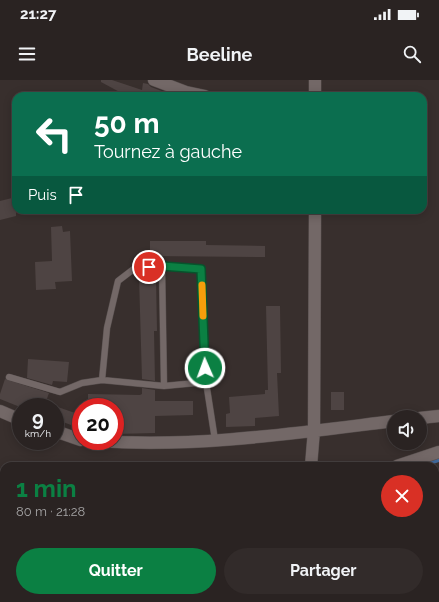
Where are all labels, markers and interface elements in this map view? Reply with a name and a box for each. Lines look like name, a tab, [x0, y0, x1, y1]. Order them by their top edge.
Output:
text: 21:27	[20, 5, 56, 23]
icon: menu	[16, 43, 38, 65]
icon: search	[401, 43, 423, 65]
text: Beeline	[187, 44, 252, 65]
text: 50 m	[94, 107, 160, 140]
icon: left	[28, 108, 80, 160]
text: Tournez à gauche	[94, 141, 242, 162]
icon: arrive	[65, 184, 87, 206]
text: Puis	[28, 186, 57, 204]
pin	[132, 250, 166, 284]
icon: arrive	[138, 256, 160, 278]
position arrow	[184, 347, 226, 389]
speed limit sign: 20	[72, 398, 124, 450]
text: 9	[32, 407, 44, 431]
map controls	[387, 410, 427, 450]
button: sound	[387, 410, 427, 450]
text: km/h	[25, 428, 51, 439]
text: 1 min	[16, 474, 77, 503]
button: close	[381, 475, 423, 517]
text: 80 m · 21:28	[16, 504, 85, 519]
button: Quitter	[16, 548, 216, 594]
button: Partager	[224, 548, 423, 594]

